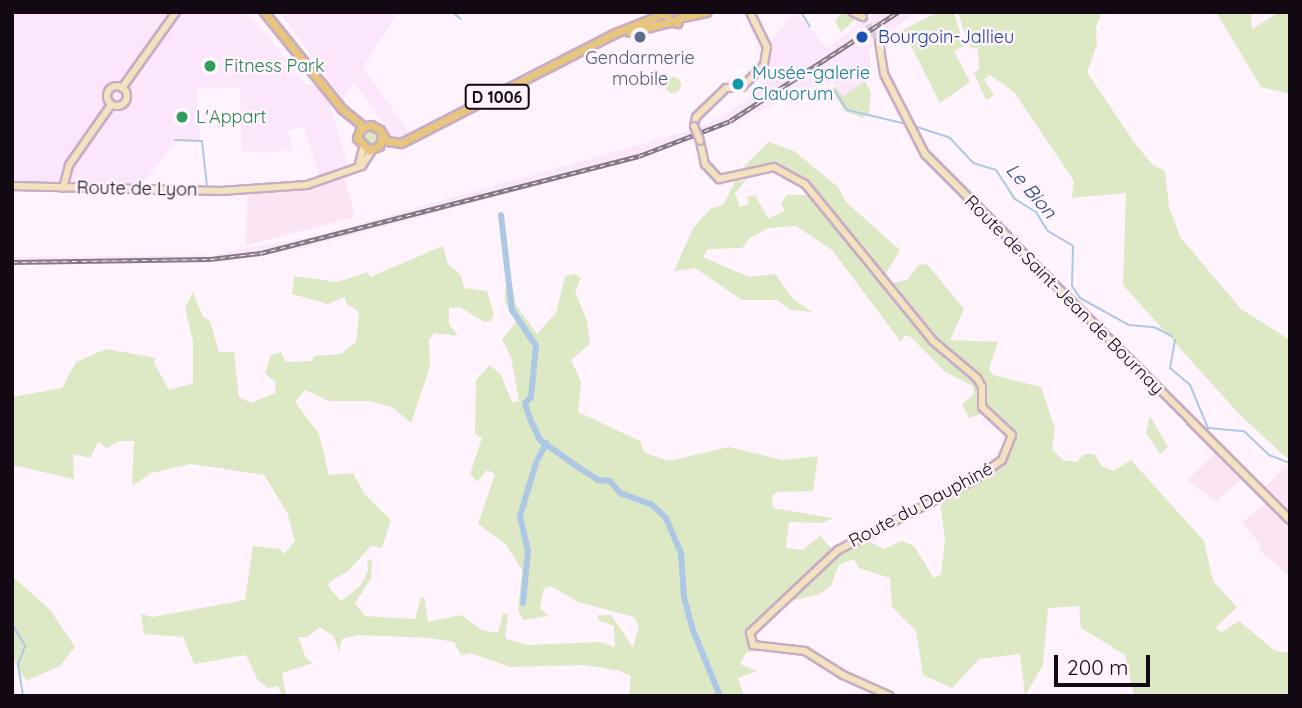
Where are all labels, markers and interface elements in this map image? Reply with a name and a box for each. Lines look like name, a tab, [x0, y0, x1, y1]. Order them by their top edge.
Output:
place label: Bourgoin-Jallieu	[878, 26, 1014, 48]
marker: Bourgoin-Jallieu	[852, 27, 872, 47]
marker: Gendarmerie mobile	[632, 29, 648, 45]
place label: Gendarmerie mobile	[585, 48, 695, 90]
place label: Fitness Park	[224, 55, 325, 77]
marker: Fitness Park	[202, 58, 218, 74]
place label: Musée-galerie Clauorum	[752, 63, 870, 106]
marker: Musée-galerie Clauorum	[730, 76, 746, 92]
road number: D 1006	[464, 85, 530, 110]
place label: L'Appart	[196, 106, 266, 128]
marker: L'Appart	[174, 109, 190, 125]
water label: Le Bion	[1001, 159, 1061, 223]
street label: Route de Lyon	[76, 177, 198, 201]
street label: Route de Saint-Jean de Bournay	[960, 191, 1168, 399]
street label: Route du Dauphiné	[845, 458, 997, 552]
scale bar	[1057, 642, 1153, 686]
text: 200 m	[1067, 654, 1129, 680]

